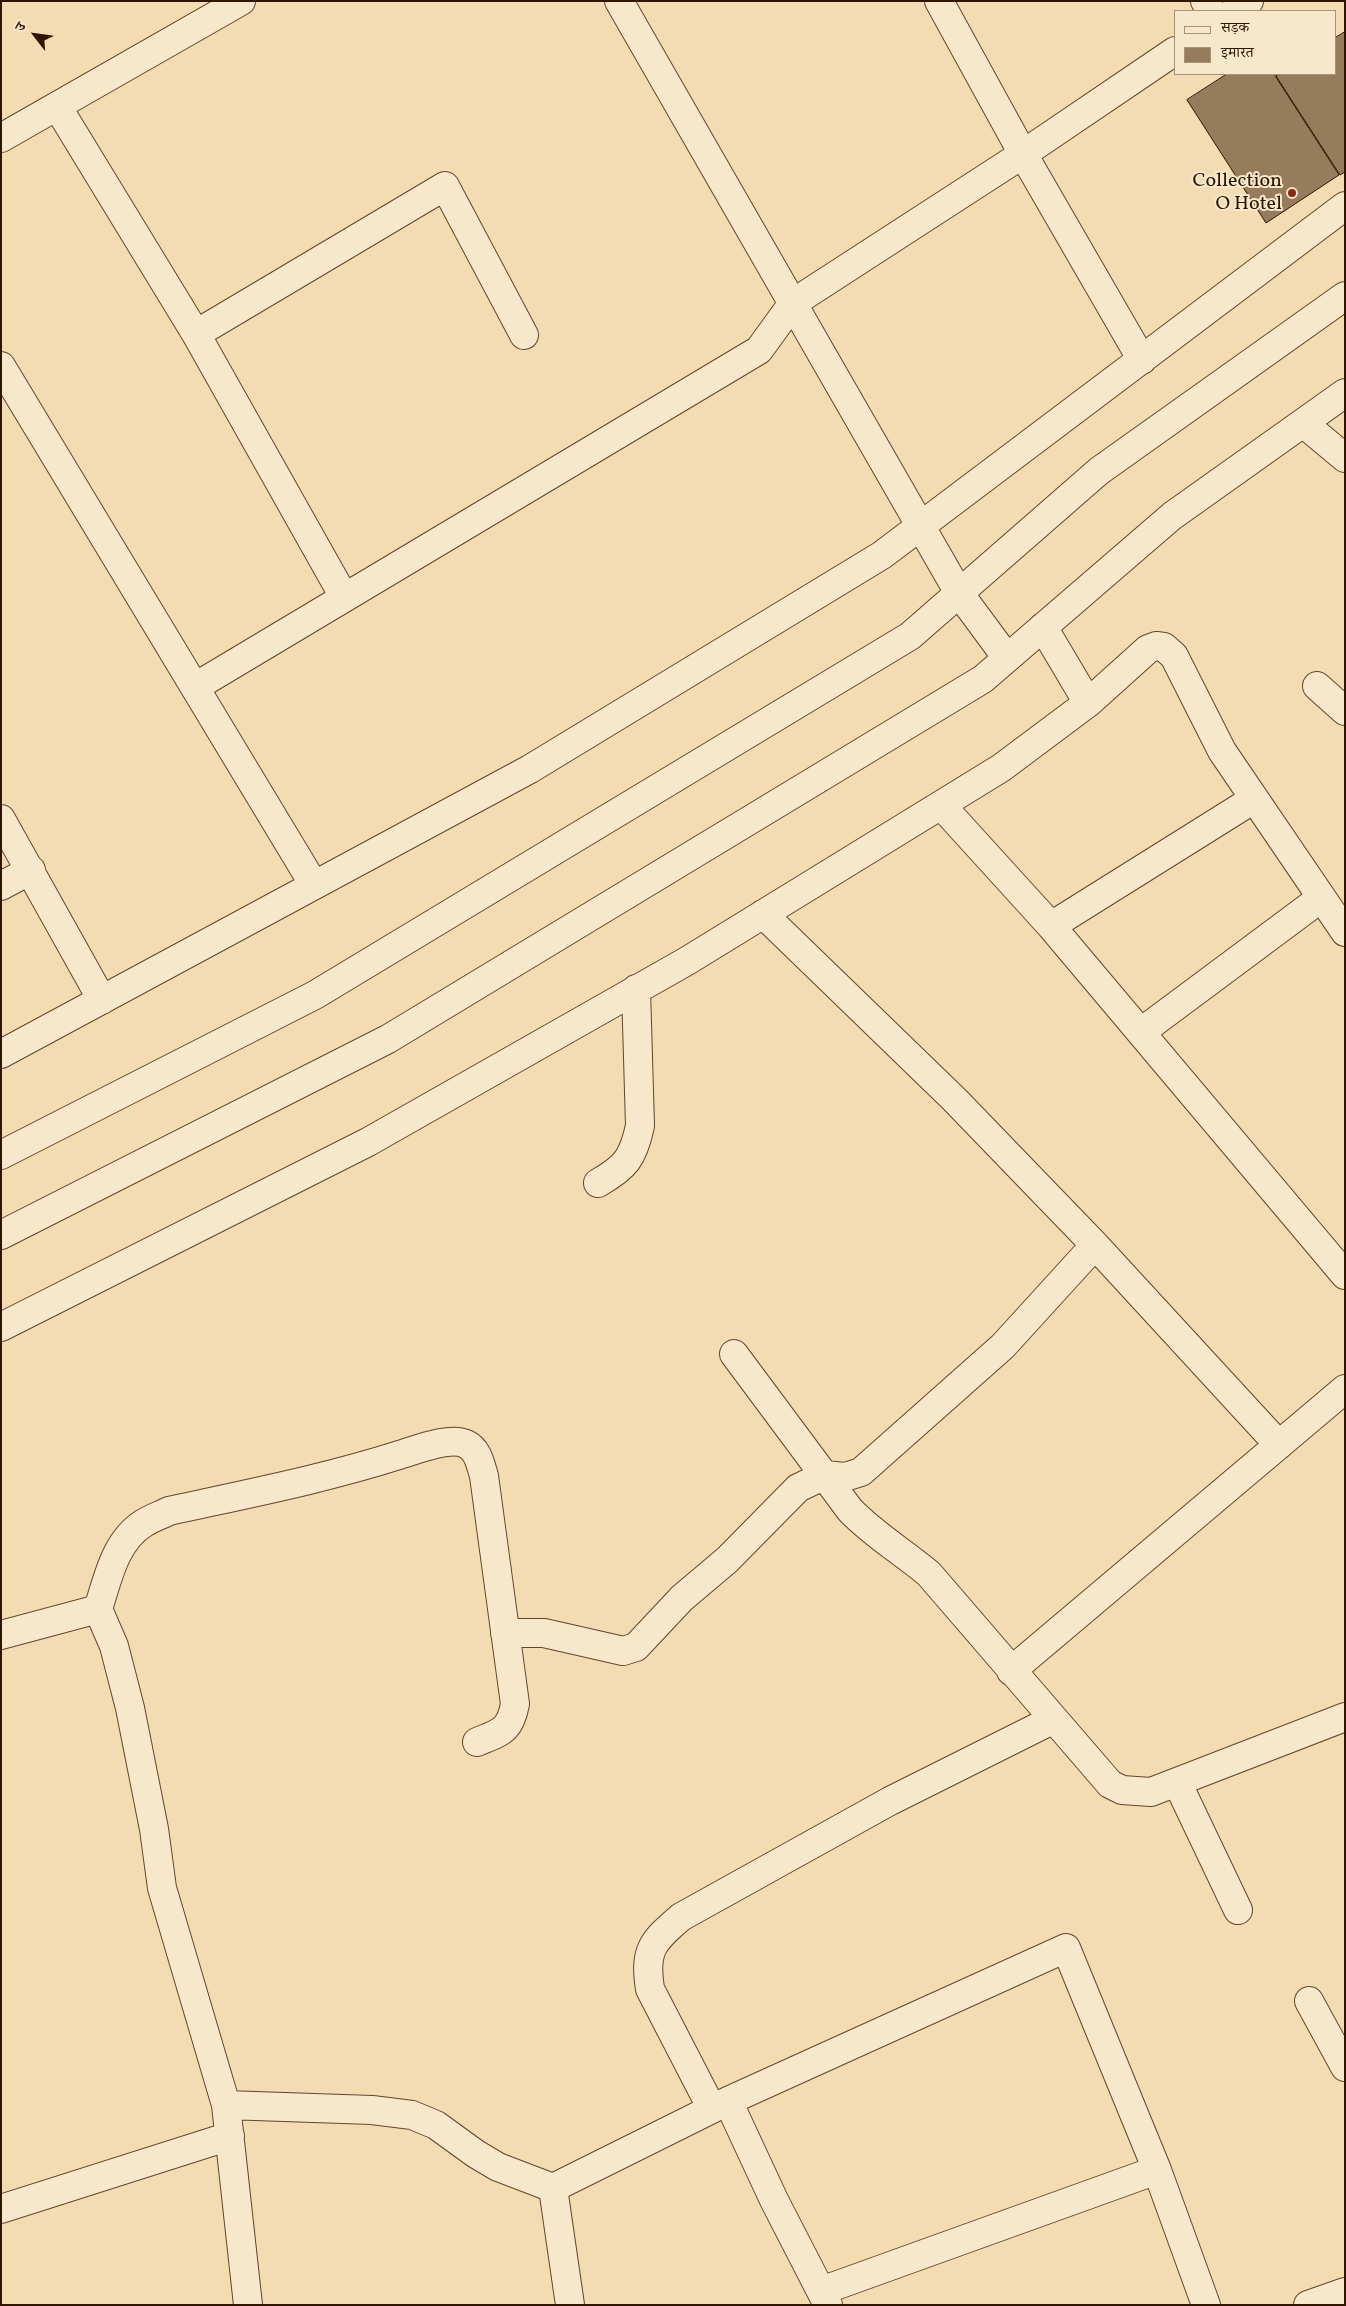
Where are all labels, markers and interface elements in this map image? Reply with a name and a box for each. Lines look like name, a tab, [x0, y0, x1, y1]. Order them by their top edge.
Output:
north arrow	[10, 10, 60, 60]
legend	[1174, 10, 1336, 75]
text: सड़क	[1221, 18, 1249, 39]
text: उ	[12, 19, 32, 35]
text: इमारत	[1221, 43, 1254, 64]
place label: Collection O Hotel	[1193, 170, 1282, 217]
marker: Collection O Hotel	[1286, 187, 1298, 199]

